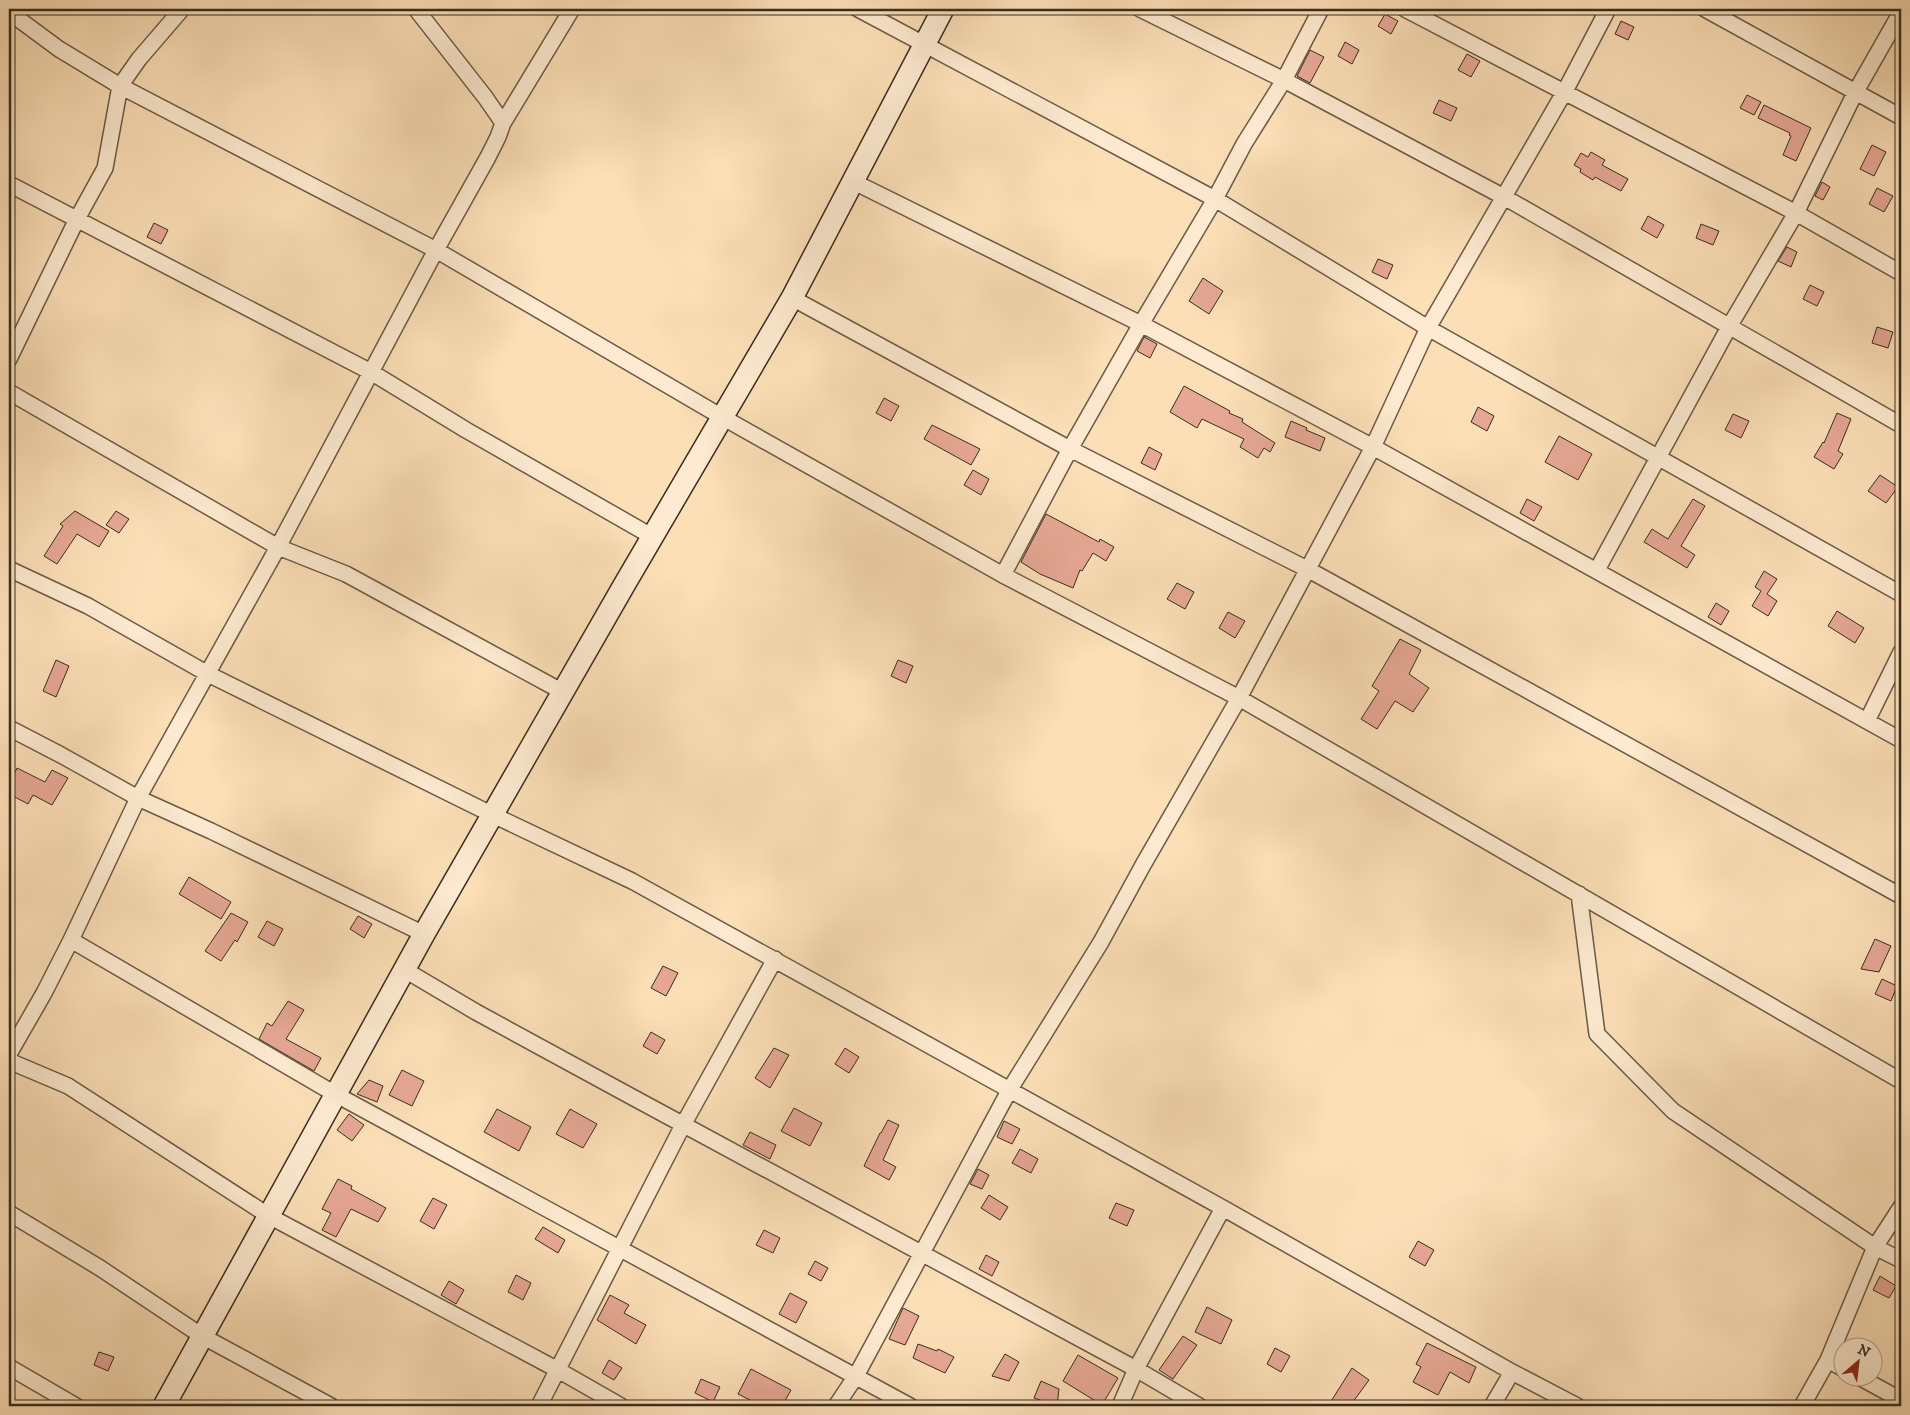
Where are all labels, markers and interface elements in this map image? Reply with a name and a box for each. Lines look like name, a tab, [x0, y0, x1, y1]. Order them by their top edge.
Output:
north arrow	[1832, 1338, 1882, 1388]
text: N	[1854, 1341, 1873, 1362]

